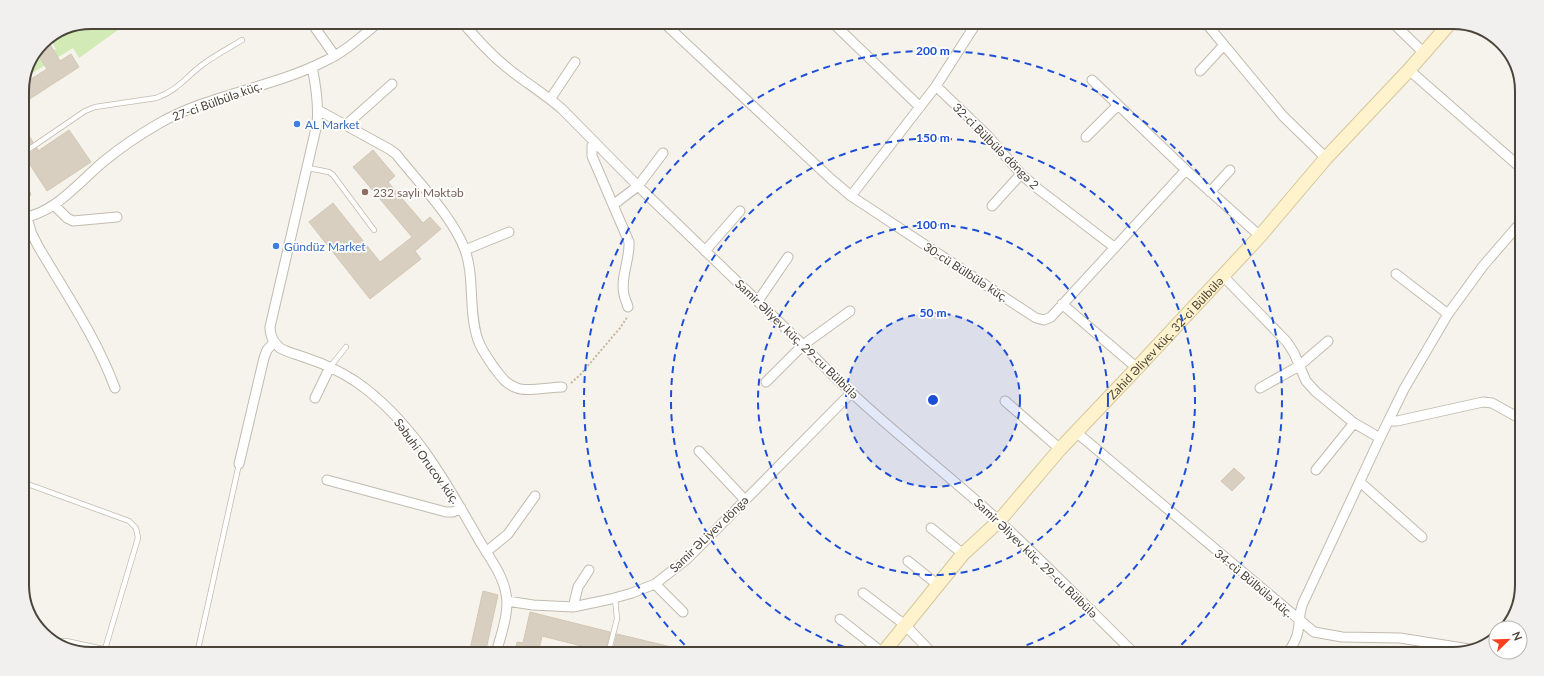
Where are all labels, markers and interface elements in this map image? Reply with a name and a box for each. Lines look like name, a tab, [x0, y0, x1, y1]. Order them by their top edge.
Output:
text: 200 m	[916, 43, 950, 58]
street label: 27-ci Bülbülə küç.	[170, 78, 264, 124]
street label: 32-ci Bülbülə döngə 2	[950, 100, 1042, 192]
place label: AL Market	[305, 117, 360, 132]
marker: AL Market	[292, 119, 302, 129]
text: 150 m	[916, 130, 950, 145]
place label: 232 saylı Məktəb	[373, 185, 464, 200]
marker: 232 saylı Məktəb	[360, 187, 370, 197]
text: 100 m	[916, 217, 950, 232]
place label: Gündüz Market	[284, 239, 366, 254]
street label: 30-cü Bülbülə küç.	[921, 239, 1011, 305]
marker: Gündüz Market	[271, 241, 281, 251]
street label: Zahid Əliyev küç. 32-ci Bülbülə	[1104, 273, 1226, 402]
street label: Samir Əliyev küç. 29-cu Bülbülə	[732, 276, 862, 402]
text: 50 m	[920, 305, 946, 320]
centre of rings	[926, 393, 940, 407]
street label: Səbuhi Orucov küç.	[391, 415, 463, 507]
street label: Samir ƏLiyev döngə	[666, 492, 752, 576]
street label: Samir Əliyev küç. 29-cu Bülbülə	[971, 495, 1101, 621]
street label: 34-cü Bülbülə küç.	[1212, 546, 1296, 620]
north arrow	[1488, 620, 1528, 660]
text: N	[1510, 629, 1525, 642]

